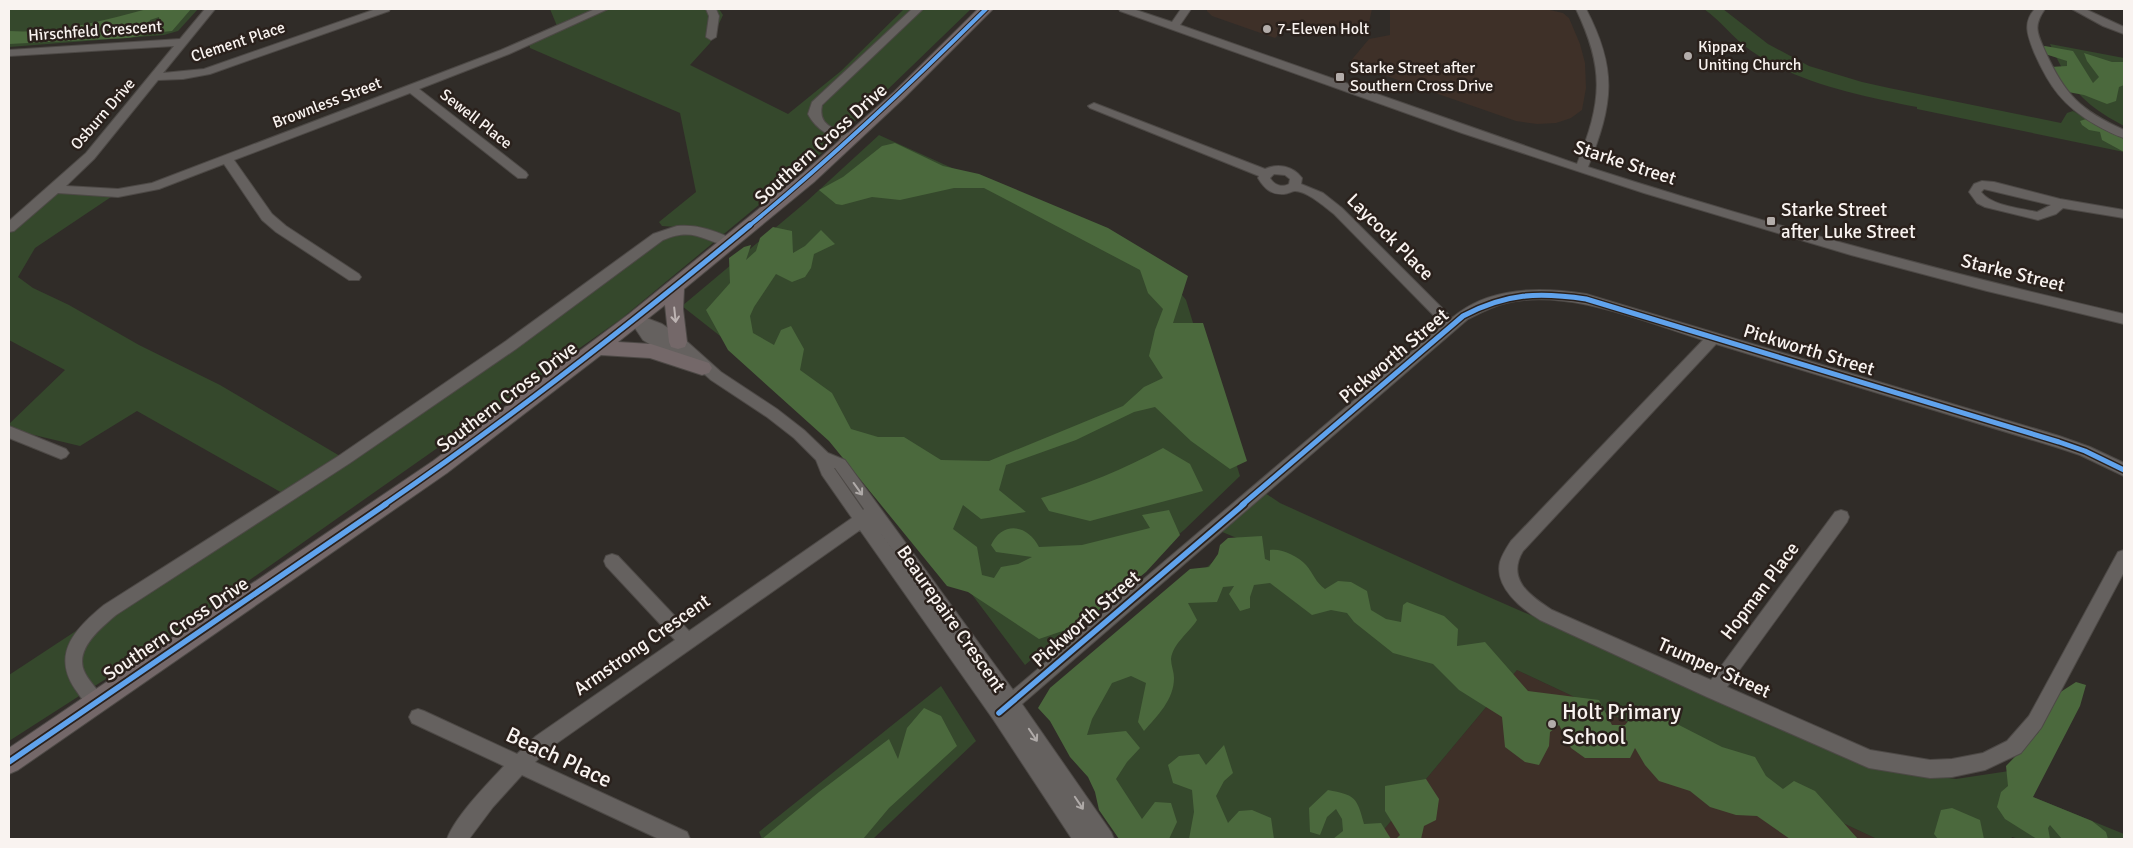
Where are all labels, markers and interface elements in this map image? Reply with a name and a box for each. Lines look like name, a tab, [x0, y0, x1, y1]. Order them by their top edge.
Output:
street label: Hirschfeld Crescent	[27, 16, 163, 46]
street label: Clement Place	[188, 17, 288, 67]
place label: 7-Eleven Holt	[1277, 19, 1370, 39]
marker: 7-Eleven Holt	[1261, 23, 1273, 35]
place label: Kippax Uniting Church	[1698, 37, 1801, 75]
marker: Kippax Uniting Church	[1682, 50, 1694, 62]
place label: Starke Street after Southern Cross Drive	[1350, 58, 1493, 96]
marker: Starke Street after Southern Cross Drive	[1334, 71, 1346, 83]
street label: Brownless Street	[270, 73, 385, 133]
street label: Osburn Drive	[66, 74, 140, 154]
street label: Southern Cross Drive	[750, 78, 892, 210]
street label: Sewell Place	[436, 85, 516, 153]
street label: Starke Street	[1571, 135, 1680, 191]
street label: Laycock Place	[1341, 188, 1439, 286]
place label: Starke Street after Luke Street	[1781, 198, 1916, 244]
marker: Starke Street after Luke Street	[1765, 215, 1777, 227]
street label: Starke Street	[1959, 249, 2068, 298]
street label: Pickworth Street	[1334, 303, 1454, 409]
one-way arrow	[670, 306, 680, 322]
street label: Pickworth Street	[1741, 319, 1878, 381]
street label: Southern Cross Drive	[432, 336, 582, 458]
one-way arrow	[853, 482, 863, 496]
street label: Hopman Place	[1715, 537, 1805, 645]
street label: Beaurepaire Crescent	[891, 541, 1011, 697]
street label: Pickworth Street	[1027, 565, 1145, 673]
street label: Southern Cross Drive	[99, 571, 253, 687]
street label: Armstrong Crescent	[569, 589, 715, 701]
street label: Trumper Street	[1654, 632, 1775, 704]
place label: Holt Primary School	[1562, 698, 1682, 750]
marker: Holt Primary School	[1546, 718, 1558, 730]
street label: Beach Place	[502, 721, 616, 793]
one-way arrow	[1028, 728, 1038, 742]
one-way arrow	[1074, 796, 1084, 810]

